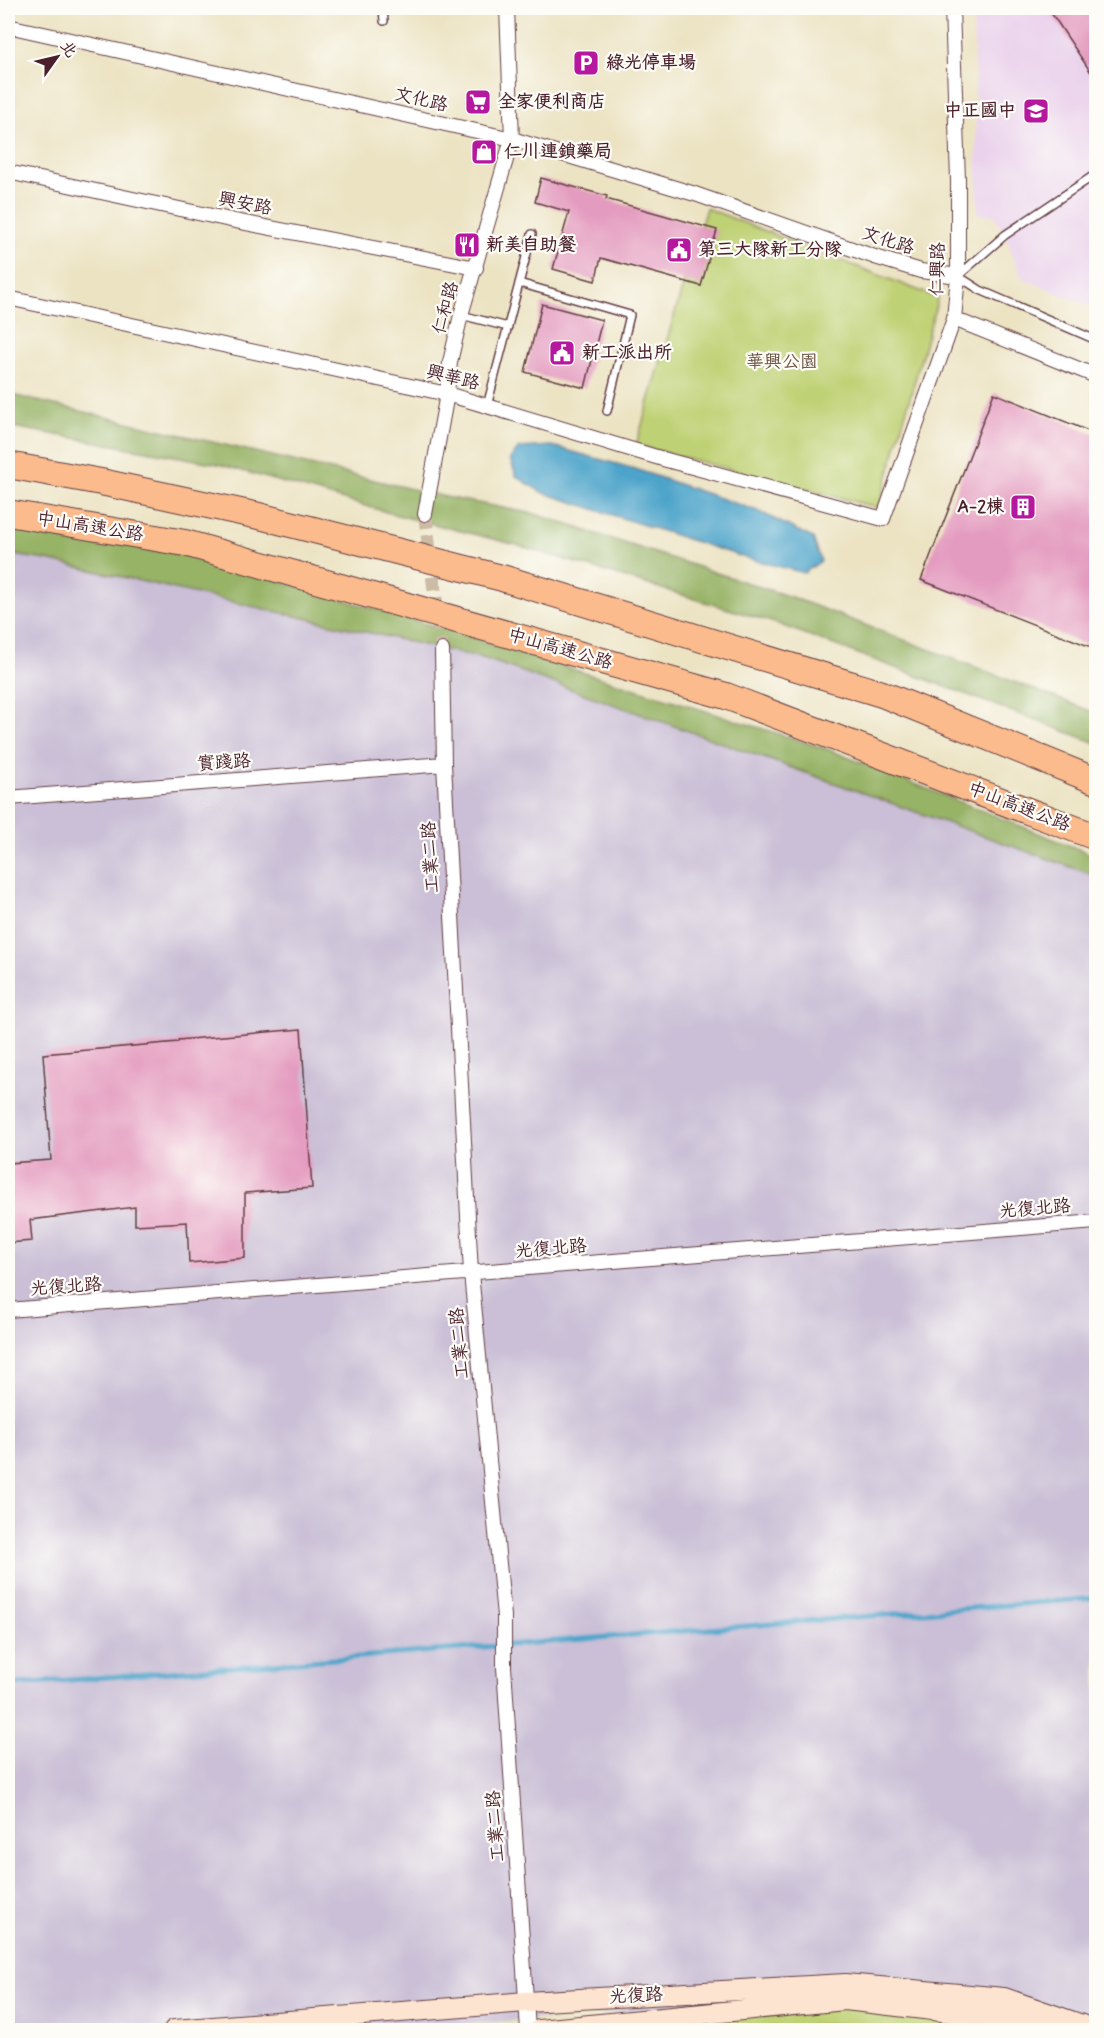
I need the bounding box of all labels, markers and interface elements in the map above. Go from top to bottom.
north arrow [27,27,87,87]
text: 北 [55,37,81,62]
parking icon: 綠光停車場 [571,48,601,78]
place label: 綠光停車場 [606,51,696,75]
street label: 文化路 [392,82,450,118]
supermarket icon: 全家便利商店 [463,87,493,117]
place label: 全家便利商店 [498,90,606,114]
school or university icon: 中正國中 [1021,96,1051,126]
place label: 中正國中 [944,99,1016,123]
shop icon: 仁川連鎖藥局 [469,137,499,167]
place label: 仁川連鎖藥局 [504,140,612,164]
street label: 興安路 [216,187,274,221]
street label: 文化路 [859,221,917,261]
restaurant icon: 新美自助餐 [452,230,482,260]
place label: 新美自助餐 [486,233,576,257]
public building icon: 第三大隊新工分隊 [664,235,694,265]
place label: 第三大隊新工分隊 [698,238,842,262]
street label: 仁興路 [925,242,951,296]
street label: 仁和路 [427,279,465,337]
public building icon: 新工派出所 [547,338,577,368]
place label: 新工派出所 [582,341,672,365]
park label: 華興公園 [746,350,818,374]
street label: 興華路 [424,360,482,396]
building icon: A-2棟 [1008,492,1038,522]
place label: A-2棟 [957,495,1005,519]
street label: 中山高速公路 [35,507,145,547]
street label: 中山高速公路 [505,623,615,675]
street label: 實踐路 [196,749,252,777]
street label: 中山高速公路 [964,776,1074,838]
street label: 工業二路 [417,820,445,894]
street label: 光復北路 [998,1194,1072,1224]
street label: 光復北路 [514,1234,588,1264]
street label: 光復北路 [29,1273,103,1301]
street label: 工業二路 [445,1306,475,1380]
street label: 工業二路 [482,1789,510,1863]
street label: 光復路 [608,1983,664,2009]

